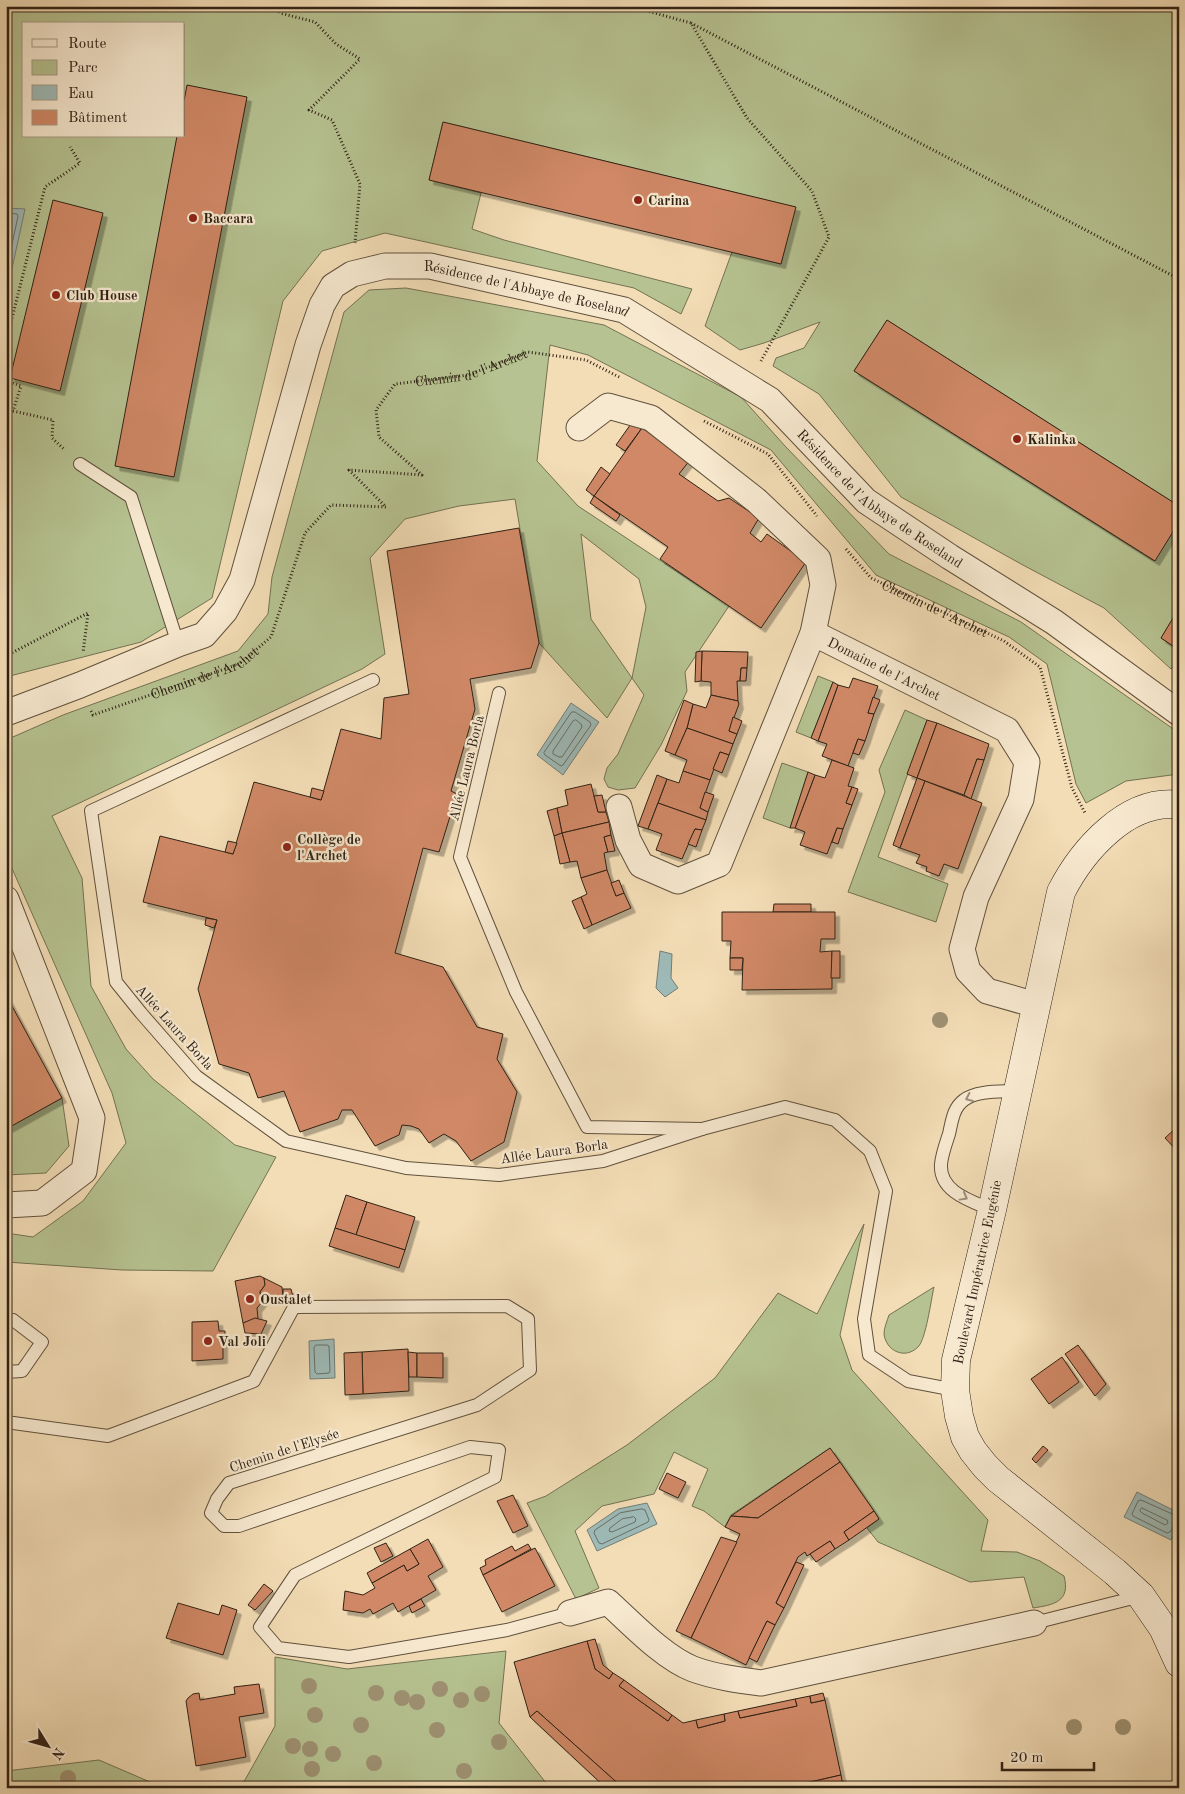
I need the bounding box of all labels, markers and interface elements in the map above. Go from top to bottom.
legend [22,22,185,138]
text: Route [68,37,106,52]
text: Parc [68,61,98,76]
text: Eau [68,87,94,102]
text: Bâtiment [68,111,127,126]
marker: Carina [632,194,644,206]
place label: Carina [648,194,689,208]
marker: Baccara [187,212,199,224]
place label: Baccara [203,212,253,226]
street label: Résidence de l'Abbaye de Roseland [424,260,632,320]
marker: Club House [50,289,62,301]
place label: Club House [66,289,137,303]
street label: Chemin de l'Archet [414,347,529,389]
street label: Résidence de l'Abbaye de Roseland [794,427,965,571]
marker: Kalinka [1011,433,1023,445]
place label: Kalinka [1027,433,1076,447]
street label: Chemin de l'Archet [879,578,990,640]
street label: Domaine de l'Archet [825,635,942,703]
street label: Chemin de l'Archet [149,645,262,702]
street label: Allée Laura Borla [447,714,487,823]
place label: Collège de l'Archet [297,833,361,863]
marker: Collège de l'Archet [281,841,293,853]
street label: Allée Laura Borla [133,983,216,1073]
one-way arrow [966,1092,975,1102]
street label: Allée Laura Borla [499,1138,609,1166]
street label: Boulevard Impératrice Eugénie [952,1179,1004,1366]
one-way arrow [958,1191,967,1201]
marker: Oustalet [244,1293,256,1305]
place label: Oustalet [260,1293,312,1307]
marker: Val Joli [202,1335,214,1347]
place label: Val Joli [218,1335,266,1349]
street label: Chemin de l'Elysée [228,1427,341,1475]
north arrow [22,1722,72,1772]
scale bar [1002,1739,1095,1771]
text: N [49,1745,66,1762]
text: 20 m [1010,1751,1044,1766]

